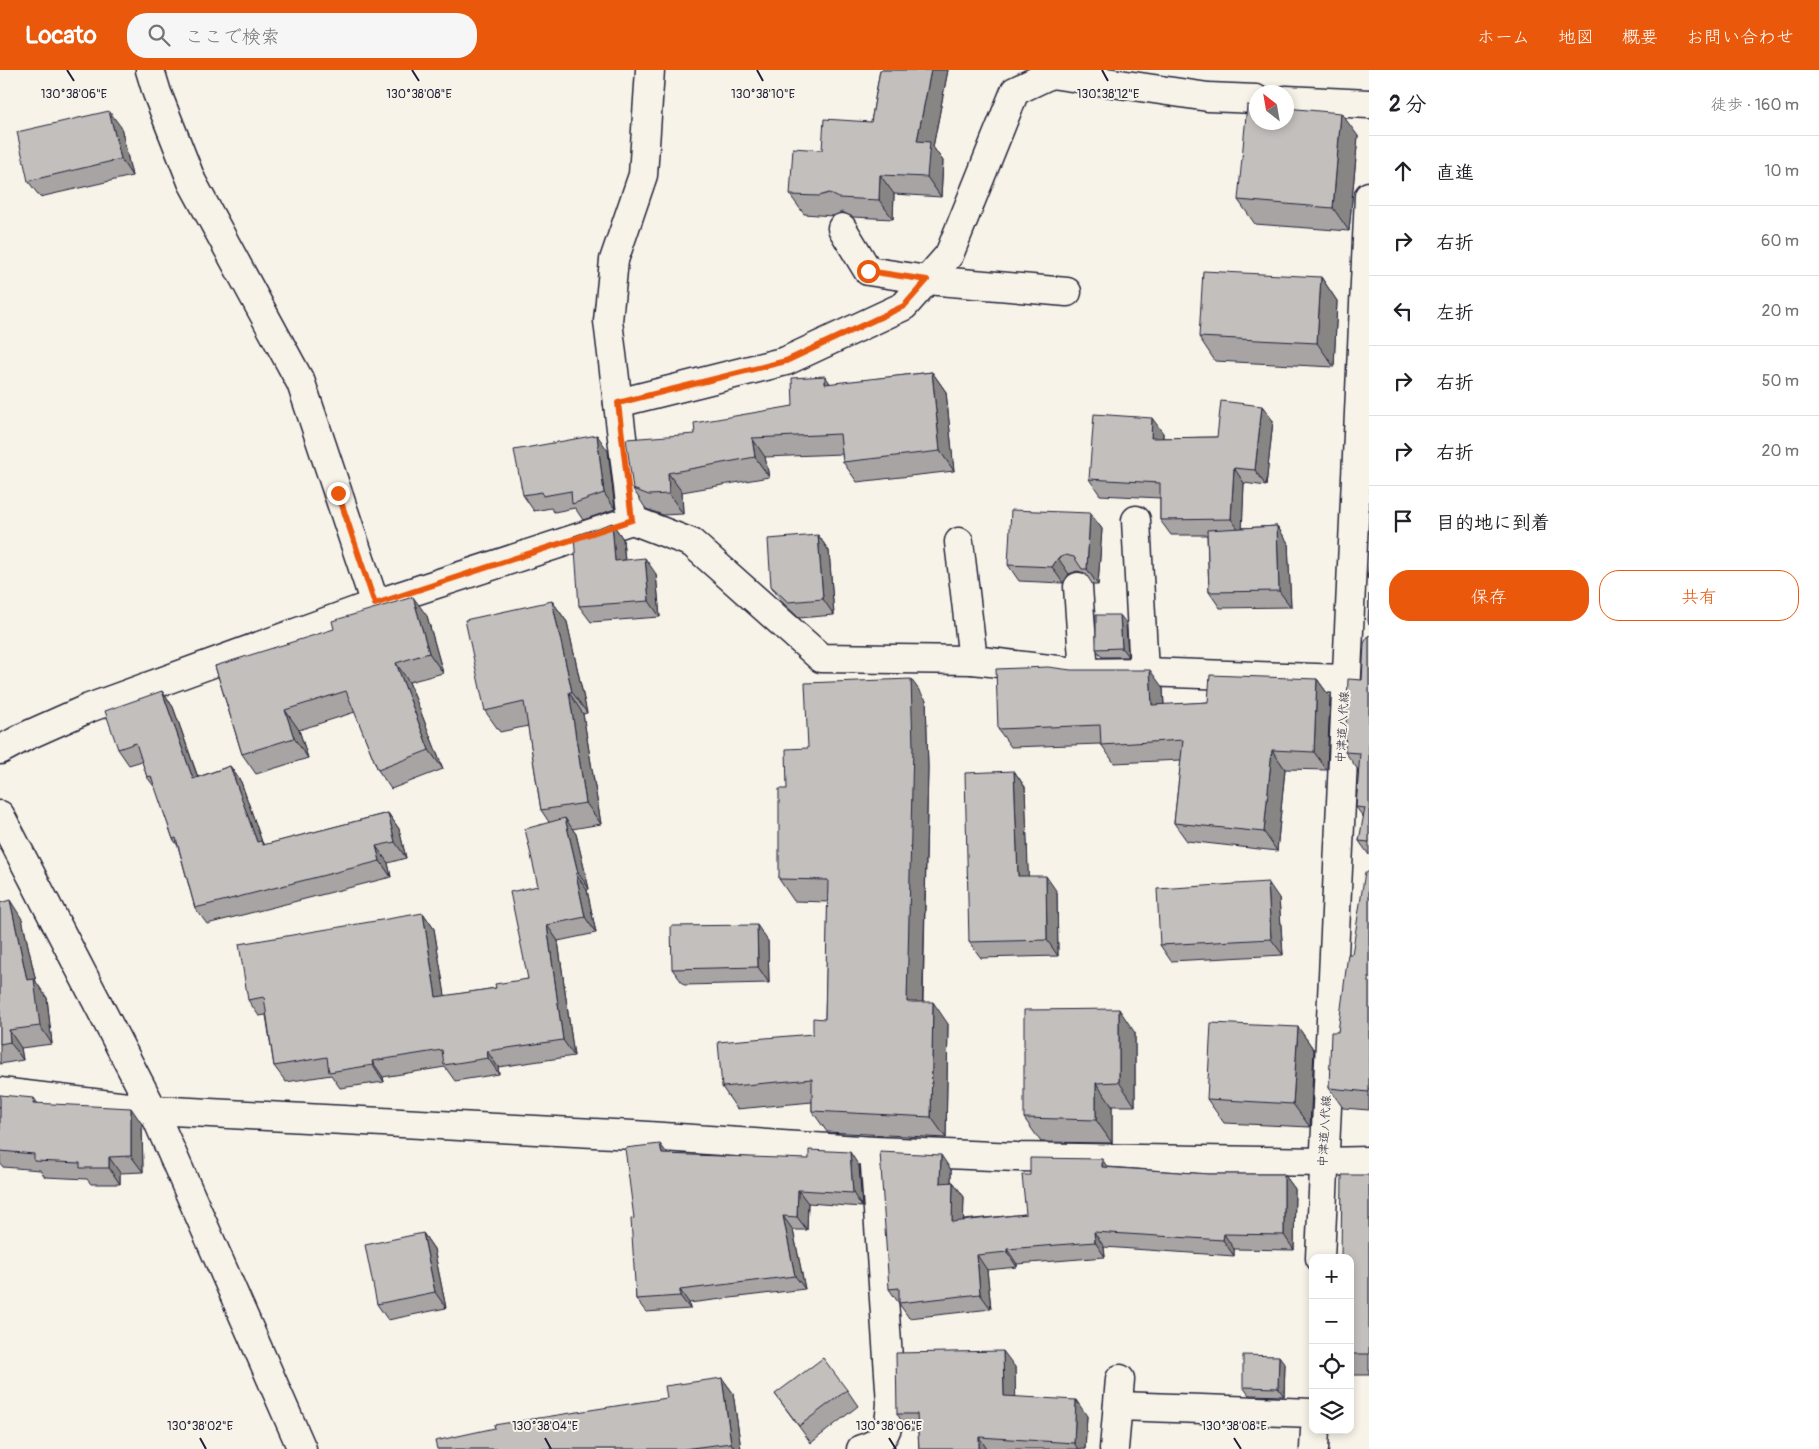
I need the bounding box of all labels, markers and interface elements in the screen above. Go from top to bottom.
search box [127,13,477,58]
text: Locato [25,21,97,50]
icon: search [145,21,173,49]
text: ここで検索 [185,25,280,49]
text: ホーム [1477,26,1530,49]
text: 地図 [1558,26,1594,49]
text: 概要 [1622,26,1658,49]
text: お問い合わせ [1686,26,1794,49]
north arrow [1249,85,1294,130]
text: 130°38'06"E [41,87,107,102]
text: 130°38'08"E [386,87,452,102]
text: 130°38'10"E [731,87,795,102]
text: 130°38'12"E [1077,87,1139,102]
text: 2 分 [1389,91,1426,118]
text: 徒歩 · 160 m [1711,95,1799,115]
icon: ahead [1389,157,1417,185]
text: 直進 [1436,161,1474,185]
text: 10 m [1764,161,1799,181]
icon: right [1389,227,1417,255]
text: 右折 [1436,231,1474,255]
text: 60 m [1761,231,1799,251]
route start [857,260,880,283]
icon: left [1389,297,1417,325]
text: 左折 [1436,301,1474,325]
text: 20 m [1761,301,1799,321]
icon: right [1389,367,1417,395]
text: 右折 [1436,371,1474,395]
text: 50 m [1762,371,1799,391]
icon: right [1389,437,1417,465]
text: 右折 [1436,441,1474,465]
text: 20 m [1761,441,1799,461]
route end [327,482,350,505]
icon: arrive [1389,507,1417,535]
text: 目的地に到着 [1436,511,1550,535]
button: 保存 [1389,570,1589,621]
button: 共有 [1599,570,1799,621]
street label: 中津道八代線 [1334,691,1352,763]
street label: 中津道八代線 [1316,1095,1334,1167]
map controls [1309,1254,1354,1434]
button: + [1309,1254,1354,1299]
button: − [1309,1299,1354,1344]
button: locate [1309,1344,1354,1389]
button: layers [1309,1389,1354,1434]
text: 130°38'02"E [167,1419,233,1434]
text: 130°38'04"E [512,1419,578,1434]
text: 130°38'06"E [856,1419,922,1434]
text: 130°38'08"E [1201,1419,1267,1434]

